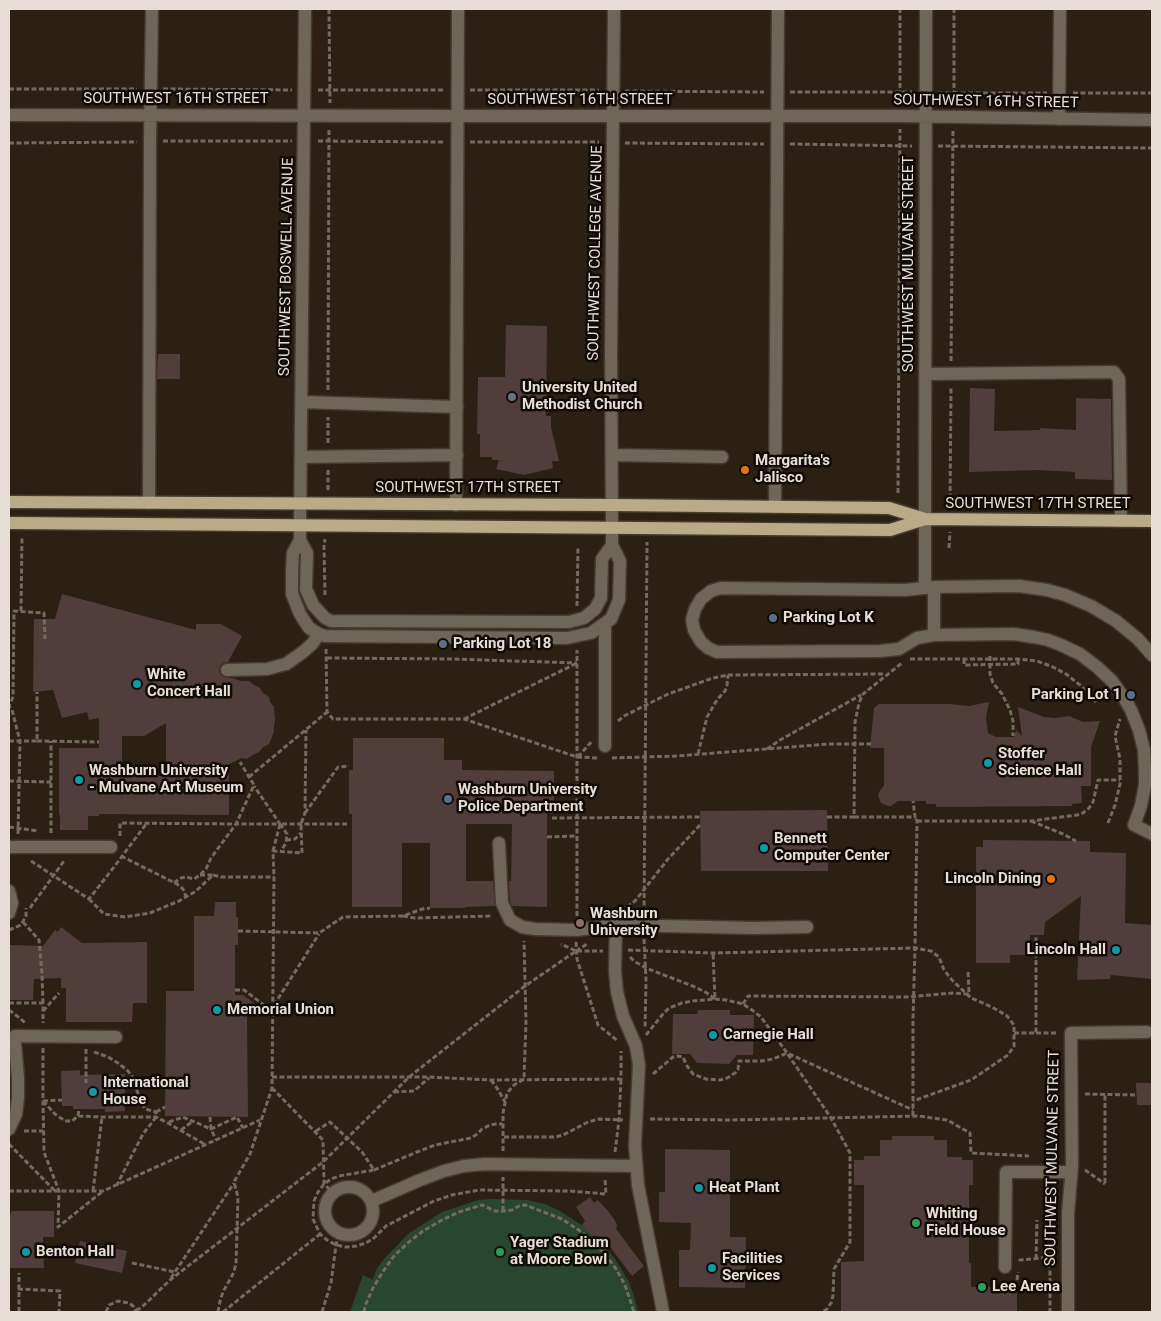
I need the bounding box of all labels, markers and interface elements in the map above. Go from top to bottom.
street label: SOUTHWEST 16TH STREET [83,90,269,108]
street label: SOUTHWEST 16TH STREET [487,91,673,109]
street label: SOUTHWEST 16TH STREET [893,91,1079,113]
street label: SOUTHWEST COLLEGE AVENUE [585,145,607,361]
street label: SOUTHWEST MULVANE STREET [900,156,918,372]
street label: SOUTHWEST BOSWELL AVENUE [276,158,298,376]
place label: University United Methodist Church [522,379,642,414]
marker: University United Methodist Church [506,391,518,403]
place label: Margarita's Jalisco [755,452,830,487]
marker: Margarita's Jalisco [739,464,751,476]
street label: SOUTHWEST 17TH STREET [375,479,561,497]
street label: SOUTHWEST 17TH STREET [945,495,1131,513]
place label: Parking Lot K [783,609,874,627]
marker: Parking Lot K [767,612,779,624]
place label: Parking Lot 18 [453,635,551,653]
marker: Parking Lot 18 [437,638,449,650]
place label: White Concert Hall [147,666,231,701]
marker: White Concert Hall [131,678,143,690]
place label: Parking Lot 1 [1031,686,1121,704]
marker: Parking Lot 1 [1125,689,1137,701]
place label: Stoffer Science Hall [998,745,1082,780]
marker: Stoffer Science Hall [982,757,994,769]
place label: Washburn University - Mulvane Art Museum [89,762,243,797]
marker: Washburn University - Mulvane Art Museum [73,774,85,786]
place label: Washburn University Police Department [458,781,597,816]
marker: Washburn University Police Department [442,793,454,805]
place label: Bennett Computer Center [774,830,890,865]
marker: Bennett Computer Center [758,842,770,854]
place label: Lincoln Dining [945,870,1041,888]
marker: Lincoln Dining [1045,873,1057,885]
place label: Washburn University [590,905,658,940]
marker: Washburn University [574,917,586,929]
place label: Lincoln Hall [1027,941,1106,959]
marker: Lincoln Hall [1110,944,1122,956]
place label: Memorial Union [227,1001,334,1019]
marker: Memorial Union [211,1004,223,1016]
place label: Carnegie Hall [723,1026,814,1044]
marker: Carnegie Hall [707,1029,719,1041]
street label: SOUTHWEST MULVANE STREET [1042,1050,1064,1266]
place label: International House [103,1074,189,1109]
marker: International House [87,1086,99,1098]
place label: Heat Plant [709,1179,780,1197]
marker: Heat Plant [693,1182,705,1194]
place label: Whiting Field House [926,1205,1006,1240]
marker: Whiting Field House [910,1217,922,1229]
place label: Yager Stadium at Moore Bowl [510,1234,609,1269]
place label: Benton Hall [36,1243,114,1261]
marker: Benton Hall [20,1246,32,1258]
marker: Yager Stadium at Moore Bowl [494,1246,506,1258]
place label: Facilities Services [722,1250,783,1285]
marker: Facilities Services [706,1262,718,1274]
place label: Lee Arena [992,1278,1060,1296]
marker: Lee Arena [976,1281,988,1293]

